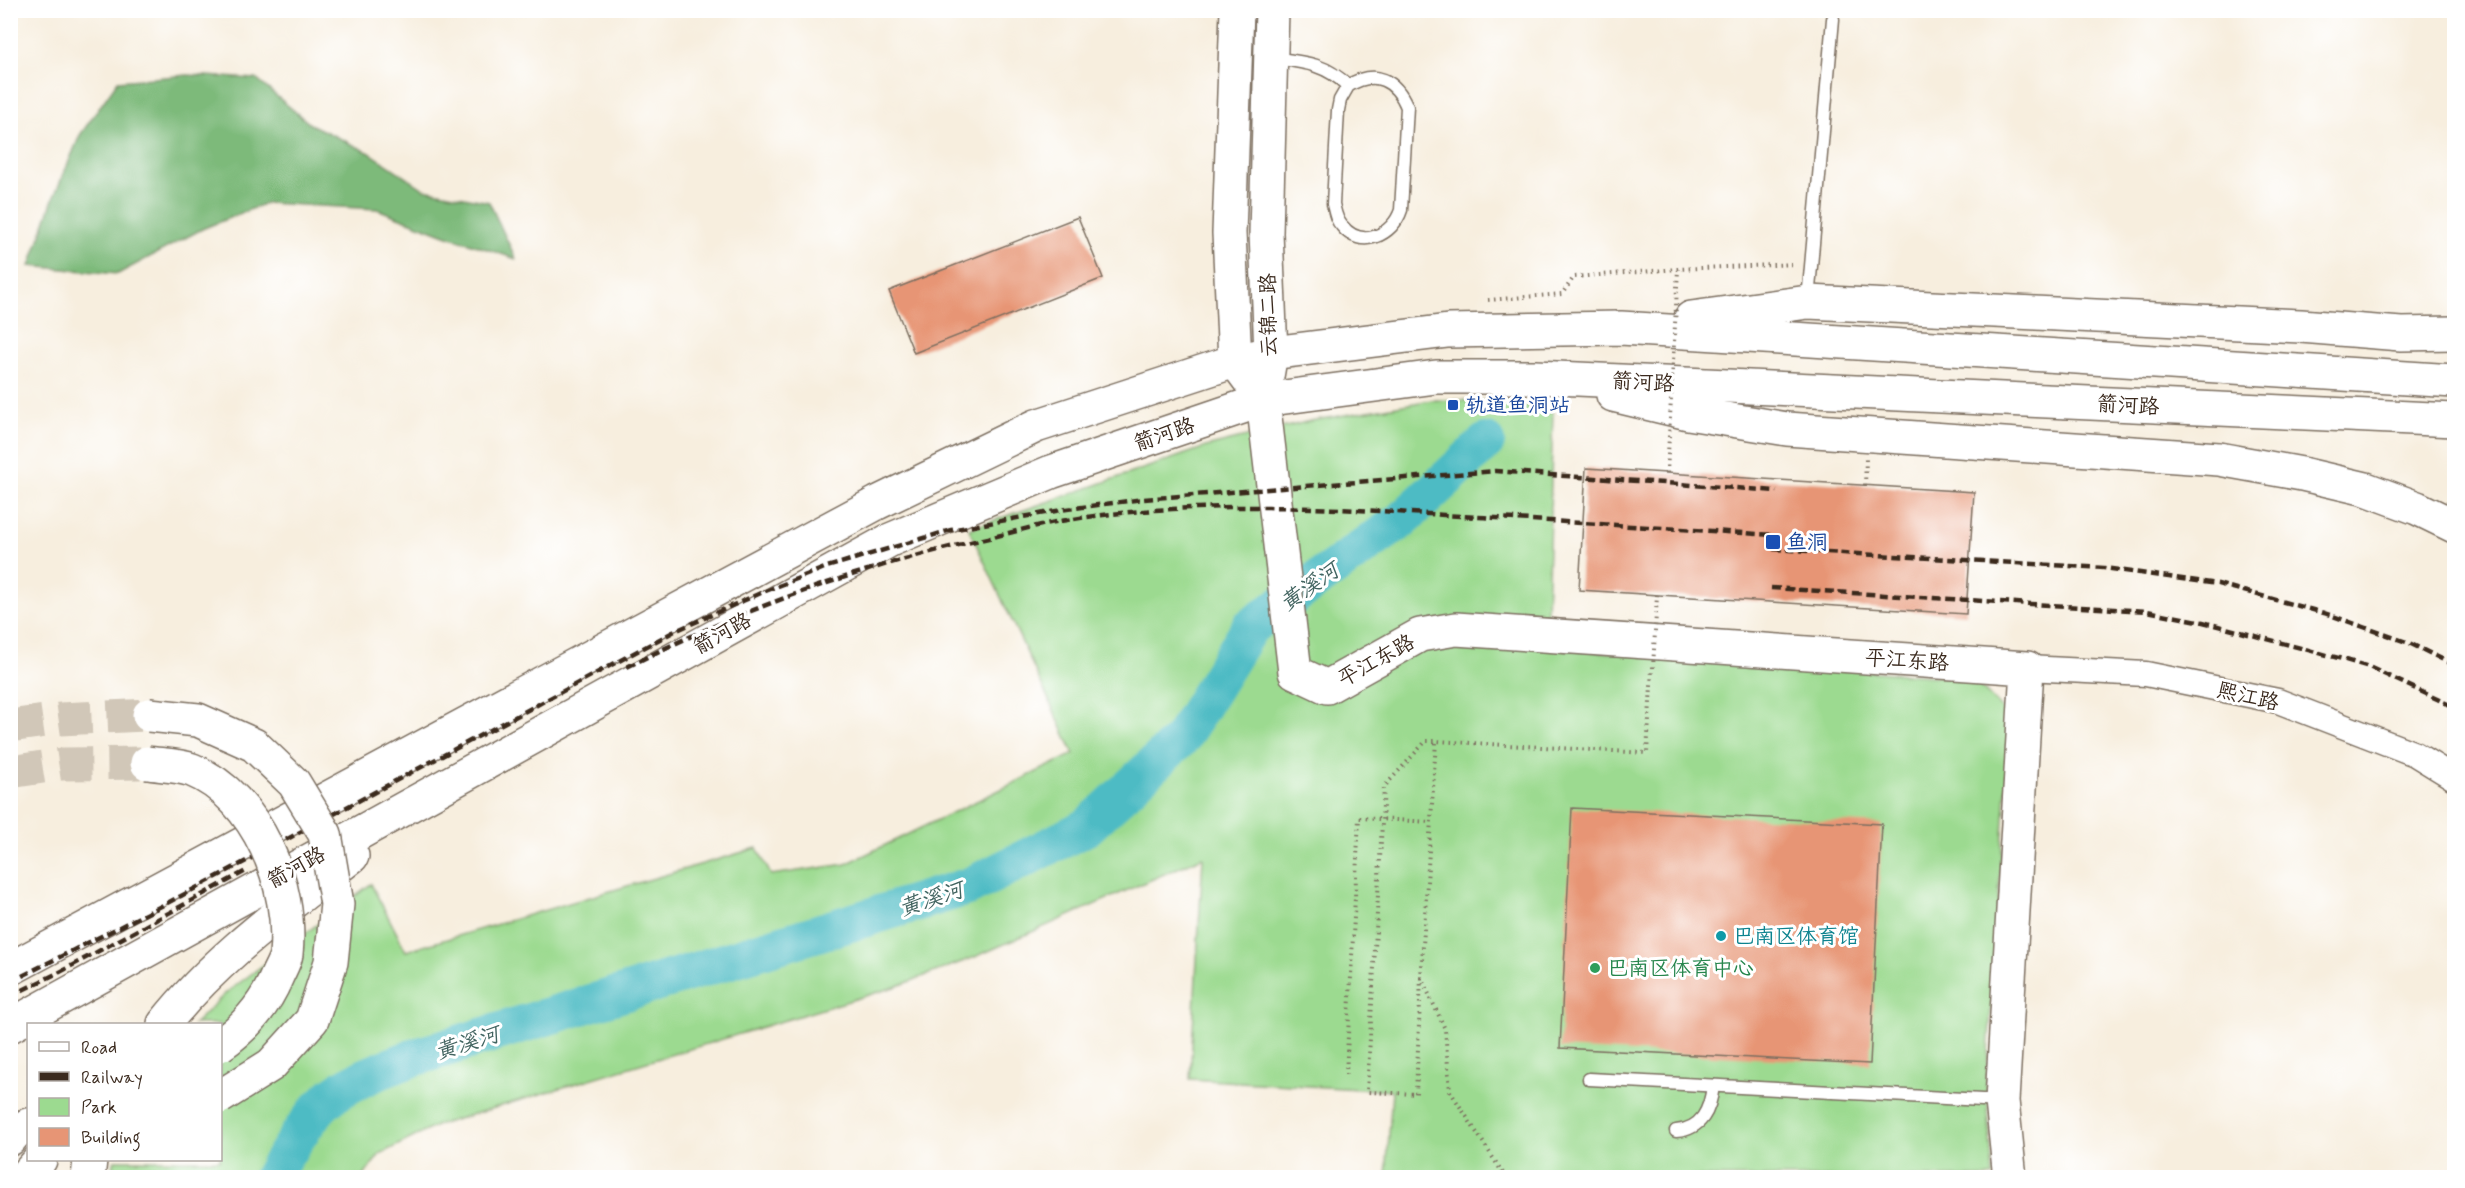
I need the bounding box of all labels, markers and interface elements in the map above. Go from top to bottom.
street label: 云锦二路 [1254,273,1284,357]
street label: 箭河路 [1611,367,1675,399]
street label: 箭河路 [2096,390,2160,422]
place label: 轨道鱼洞站 [1465,392,1570,420]
marker: 轨道鱼洞站 [1446,398,1460,412]
street label: 箭河路 [1130,411,1199,458]
place label: 鱼洞 [1786,529,1828,557]
marker: 鱼洞 [1764,533,1782,551]
water label: 黄溪河 [1275,556,1348,618]
street label: 箭河路 [688,606,757,661]
street label: 平江东路 [1333,628,1420,693]
street label: 平江东路 [1864,644,1950,678]
street label: 熙江路 [2214,676,2282,718]
street label: 箭河路 [262,840,331,895]
water label: 黄溪河 [896,875,970,923]
place label: 巴南区体育馆 [1733,923,1859,951]
marker: 巴南区体育馆 [1714,929,1728,943]
place label: 巴南区体育中心 [1607,955,1754,983]
marker: 巴南区体育中心 [1588,961,1602,975]
water label: 黄溪河 [432,1020,506,1067]
legend [27,1023,222,1161]
text: Road [81,1036,117,1060]
text: Railway [81,1066,143,1090]
text: Park [81,1096,117,1120]
text: Building [81,1126,141,1152]

